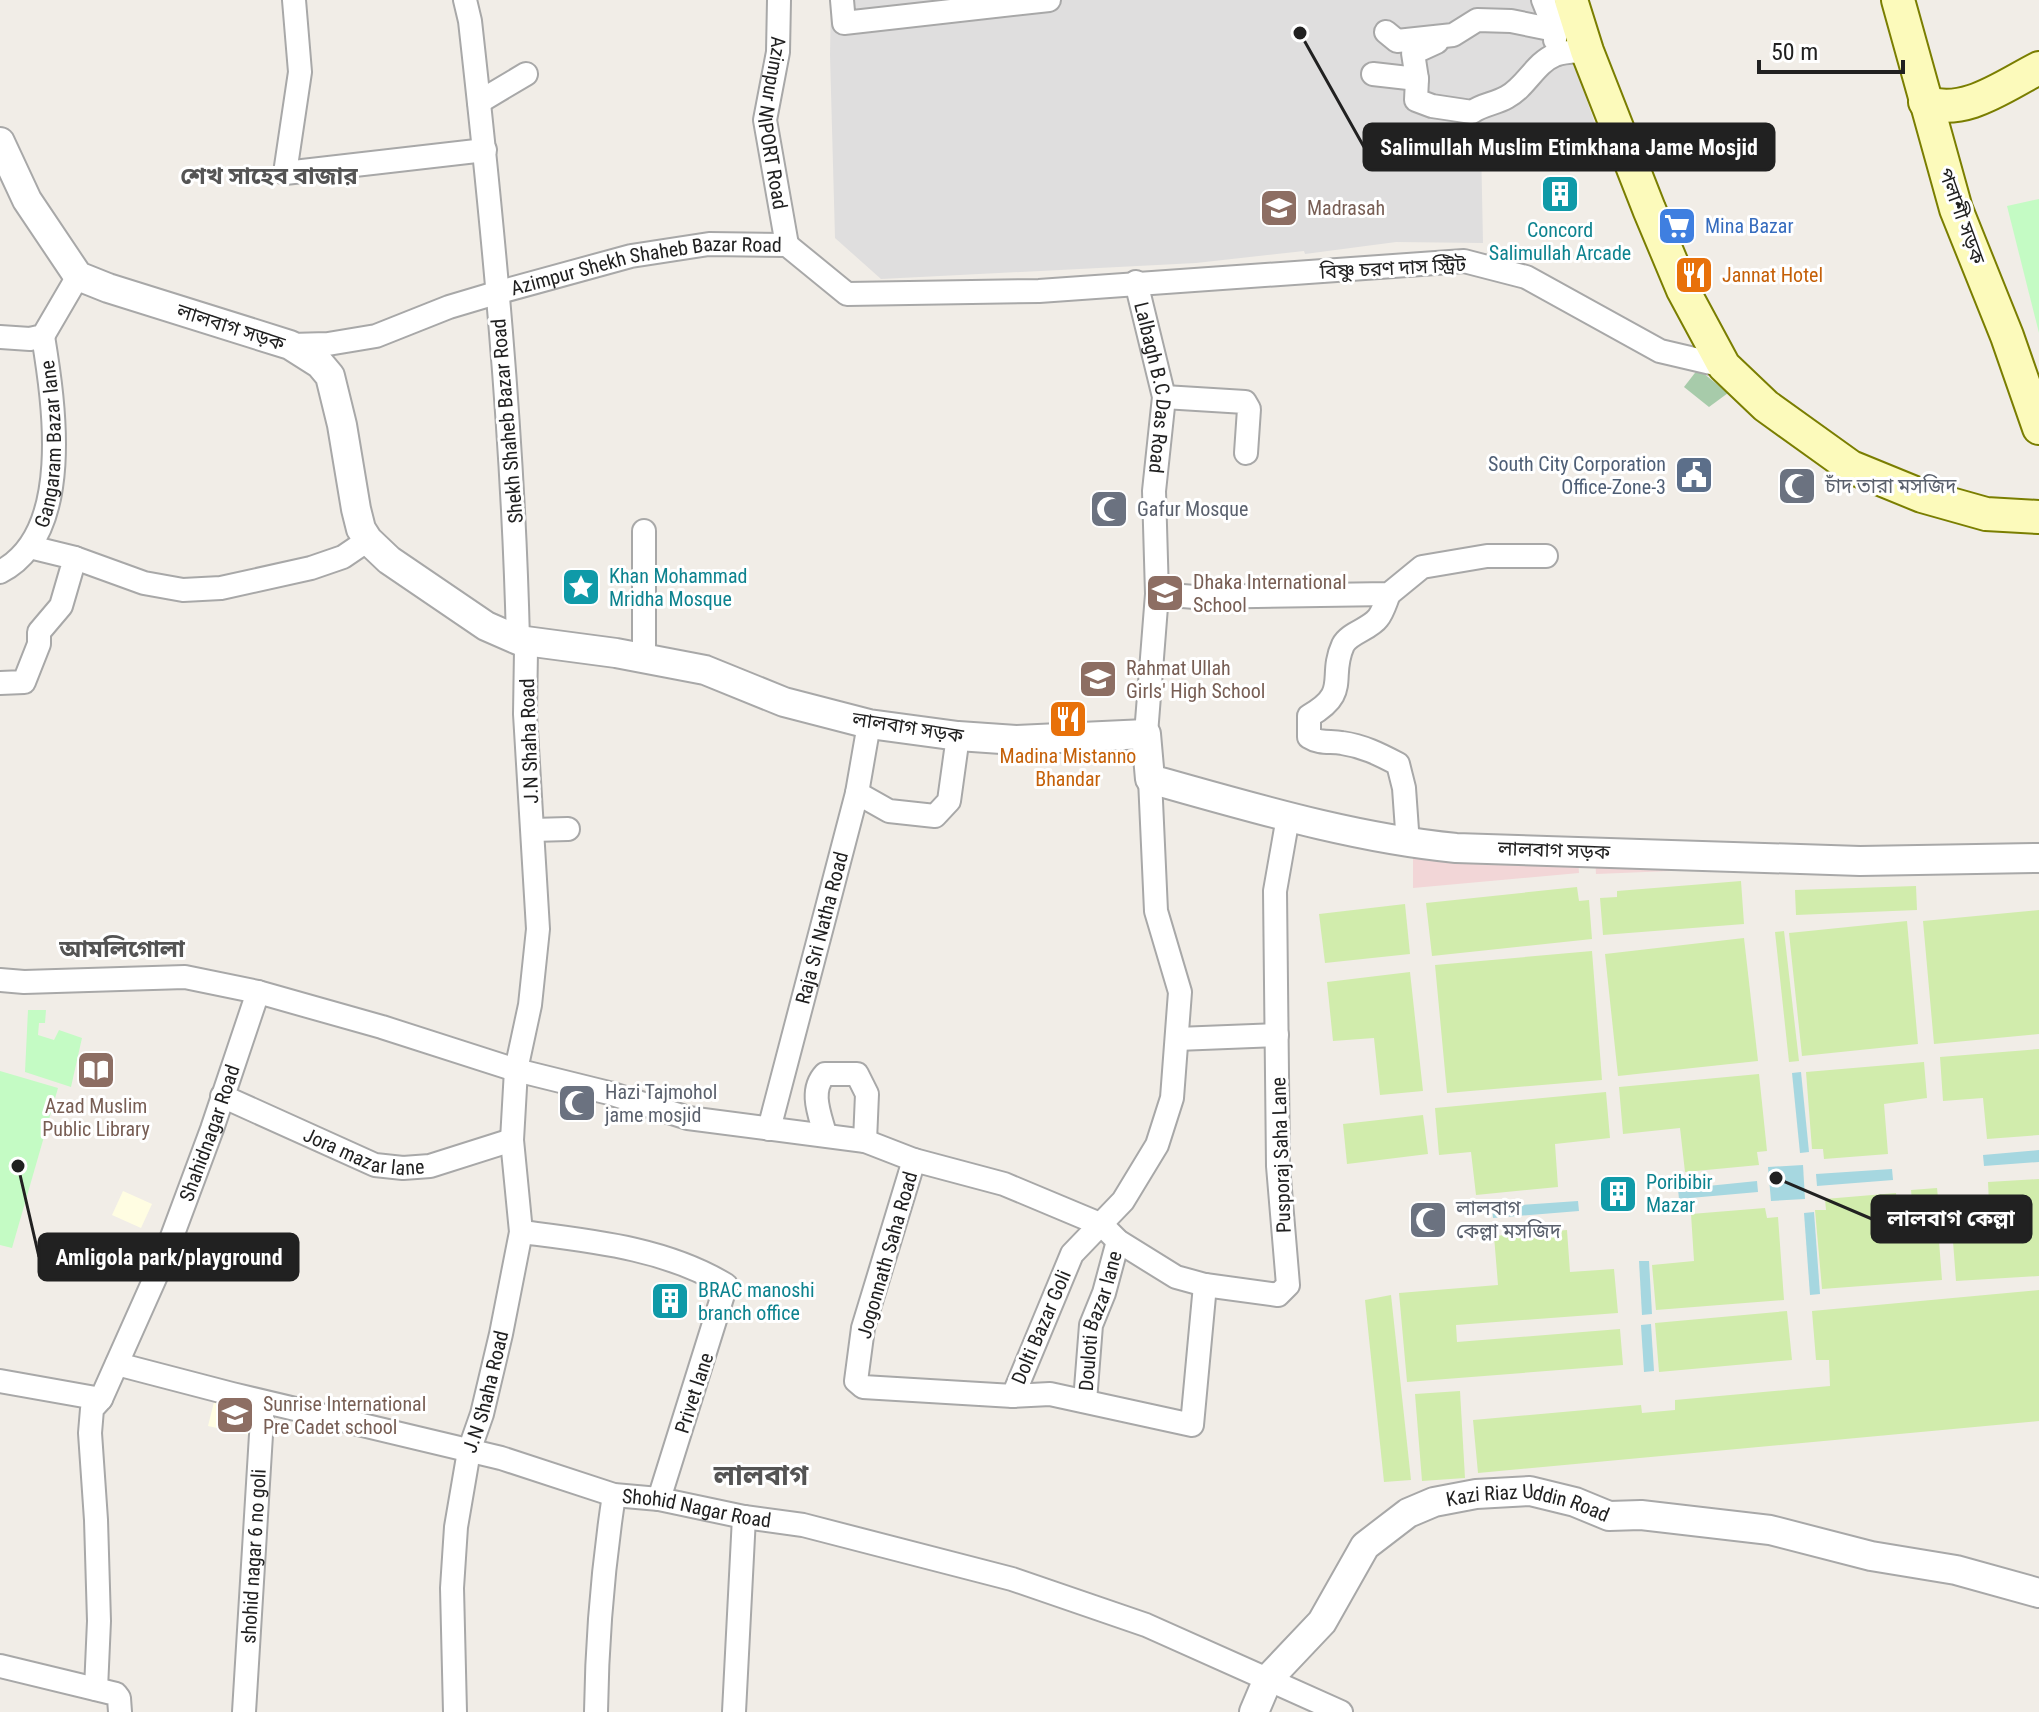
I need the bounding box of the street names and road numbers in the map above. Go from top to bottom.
street label: Azimpur NIPORT Road [753,36,793,211]
street label: পলাশী সড়ক [1934,165,1991,268]
street label: Azimpur Shekh Shaheb Bazar Road [508,232,782,300]
street label: বিষ্ণু চরণ দাস স্ট্রিট [1318,252,1468,284]
street label: লালবাগ সড়ক [173,298,289,356]
street label: Lalbagh B.C Das Road [1129,299,1176,475]
street label: Shekh Shaheb Bazar Road [486,318,528,524]
street label: Gangaram Bazar lane [29,359,66,531]
street label: J.N Shaha Road [515,678,543,804]
street label: লালবাগ সড়ক [850,706,966,748]
street label: লালবাগ সড়ক [1497,836,1611,864]
street label: Raja Sri Natha Road [790,849,853,1007]
street label: Shahidnagar Road [174,1062,245,1205]
street label: Pusporaj Saha Lane [1266,1077,1296,1233]
street label: Jora mazar lane [300,1122,425,1180]
street label: Jogonnath Saha Road [852,1169,922,1341]
street label: Douloti Bazar lane [1074,1248,1127,1392]
street label: Dolti Bazar Goli [1006,1266,1076,1388]
street label: J.N Shaha Road [457,1328,513,1456]
street label: Privet lane [670,1350,718,1436]
street label: shohid nagar 6 no goli [236,1468,271,1644]
street label: Kazi Riaz Uddin Road [1444,1479,1613,1527]
street label: Shohid Nagar Road [621,1484,773,1533]

